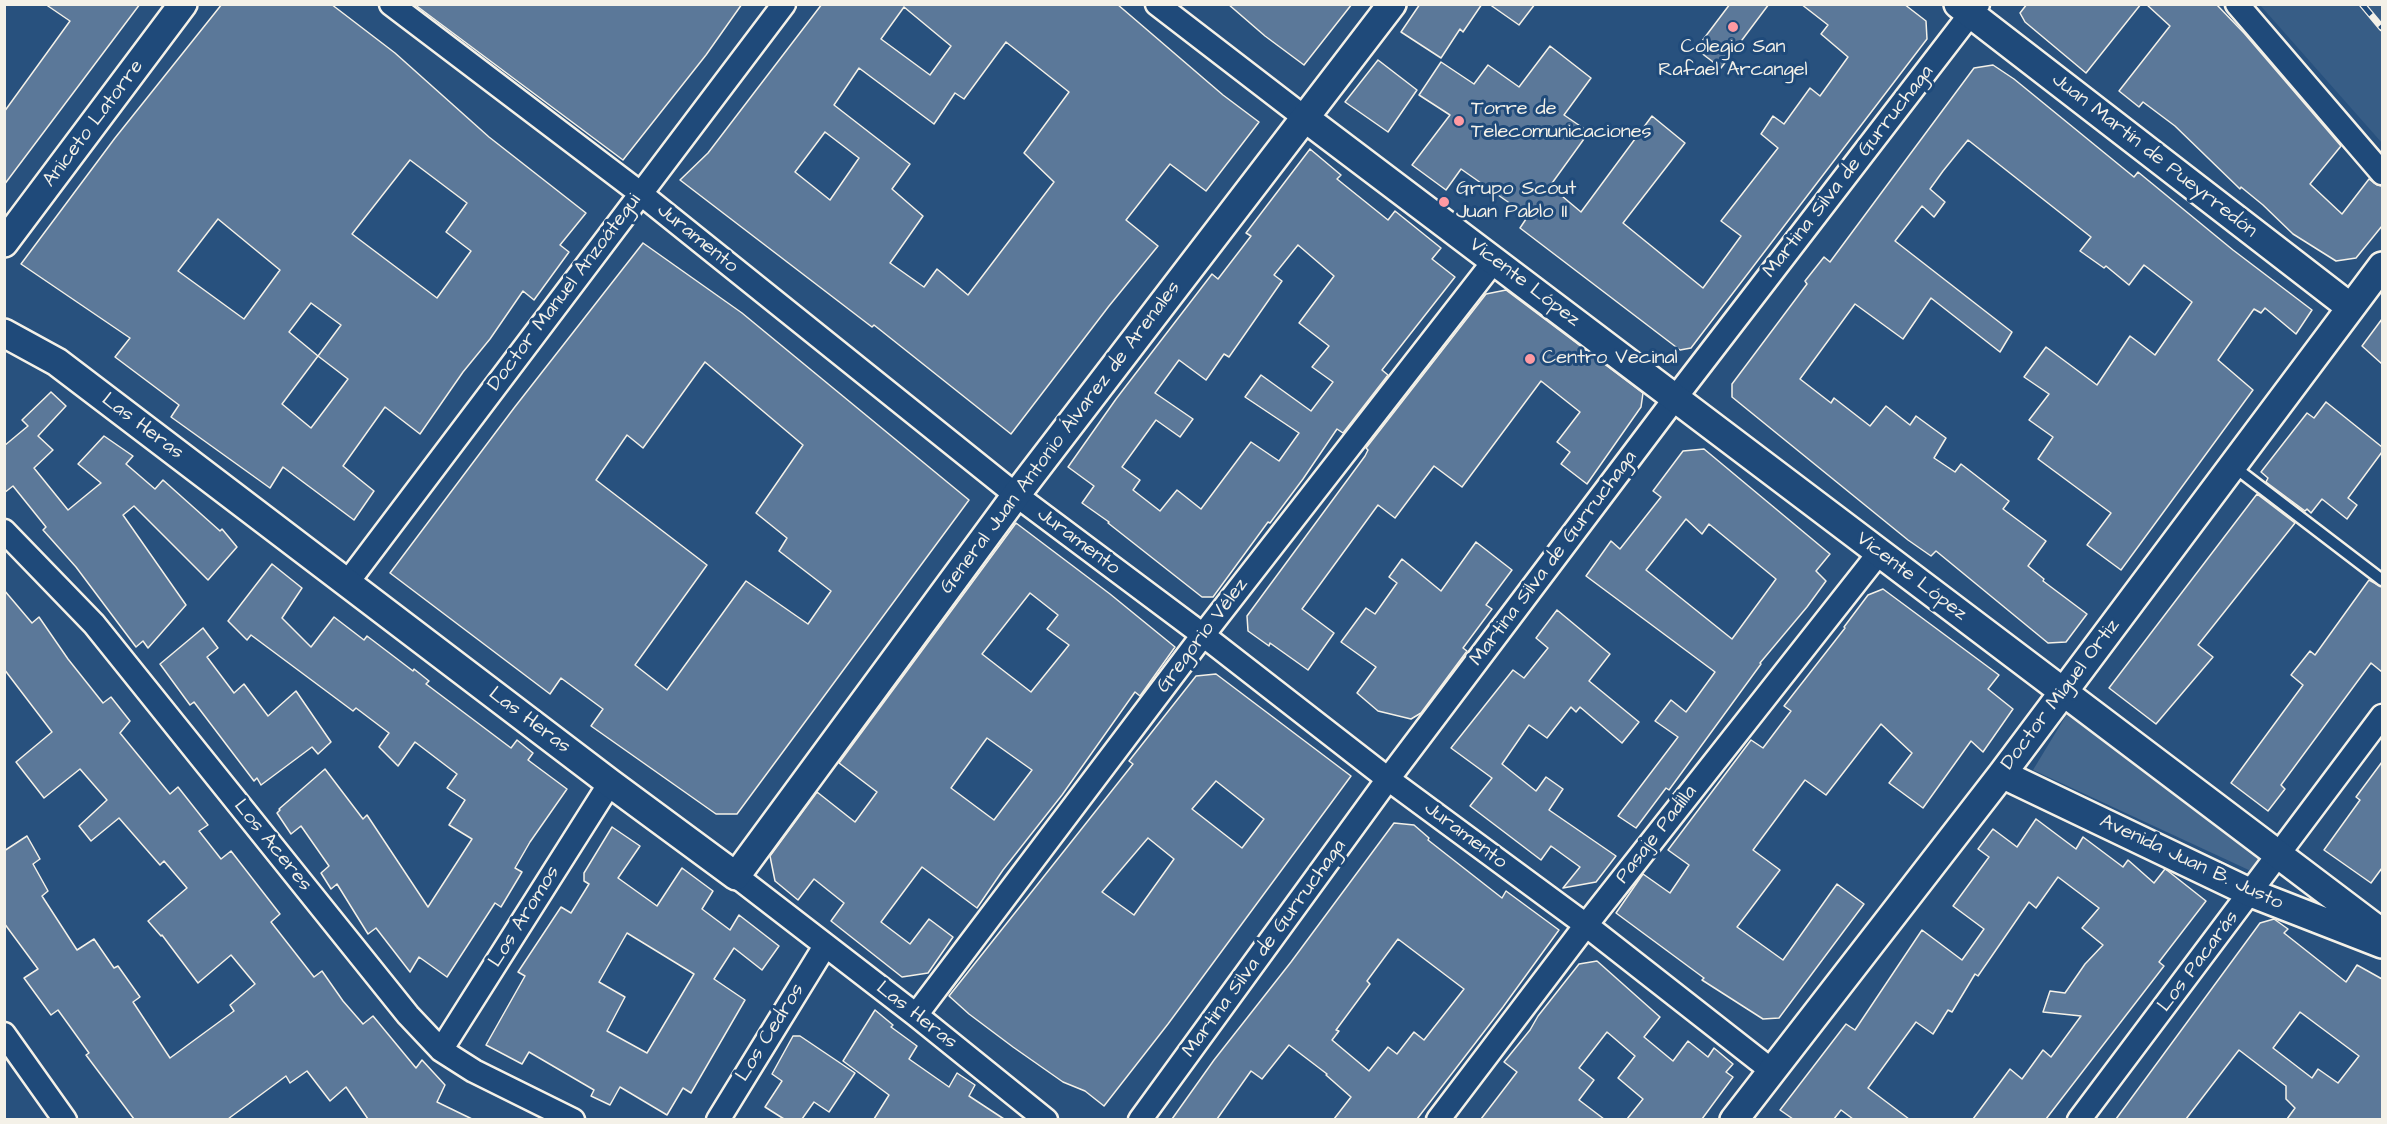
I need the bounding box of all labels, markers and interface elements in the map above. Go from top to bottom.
marker: Colegio San Rafael Arcangel [1726,20,1740,34]
place label: Colegio San Rafael Arcangel [1658,36,1808,83]
street label: Aniceto Latorre [38,56,150,192]
street label: Martina Silva de Gurruchaga [1759,61,1939,283]
street label: Juan Martín de Pueyrredón [2047,68,2261,244]
place label: Torre de Telecomunicaciones [1471,98,1652,145]
marker: Torre de Telecomunicaciones [1452,114,1466,128]
place label: Grupo Scout Juan Pablo II [1456,178,1576,225]
street label: Doctor Manuel Anzoátegui [483,190,647,396]
marker: Grupo Scout Juan Pablo II [1437,195,1451,209]
street label: Juramento [651,199,743,279]
street label: Vicente López [1464,233,1584,333]
street label: General Juan Antonio Álvarez de Arenales [935,277,1187,599]
place label: Centro Vecinal [1542,347,1678,371]
marker: Centro Vecinal [1523,352,1537,366]
street label: Las Heras [96,388,188,466]
street label: Martina Silva de Gurruchaga [1465,447,1643,671]
street label: Juramento [1032,503,1124,581]
street label: Vicente López [1851,527,1971,627]
street label: Gregorio Vélez [1152,574,1254,698]
street label: Doctor Miguel Ortiz [1996,615,2126,775]
street label: Las Heras [483,682,575,760]
street label: Pasaje Padilla [1611,781,1703,889]
street label: Los Aceres [228,795,316,897]
street label: Juramento [1419,797,1511,875]
street label: Avenida Juan B. Justo [2096,810,2286,916]
street label: Martina Silva de Gurruchaga [1178,835,1352,1063]
street label: Los Aromos [484,862,566,972]
street label: Los Pacarás [2153,907,2245,1017]
street label: Las Heras [871,977,961,1055]
street label: Los Cedros [731,980,811,1086]

